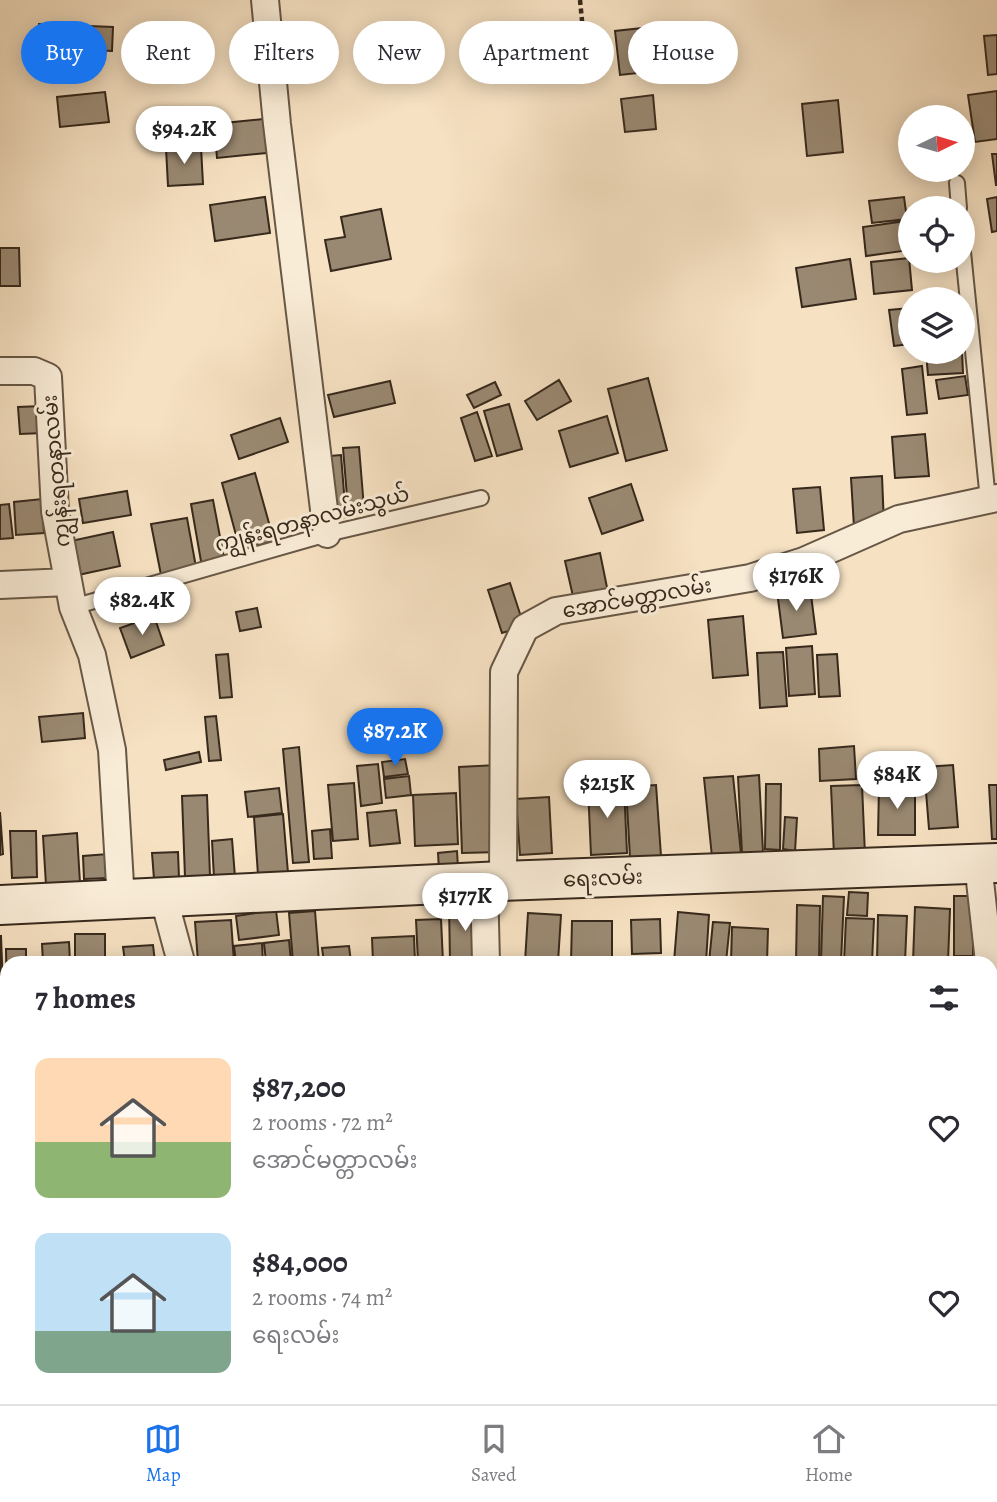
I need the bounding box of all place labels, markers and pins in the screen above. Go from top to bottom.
pin: $94.2K [127,106,241,166]
pin: $176K [747,554,845,613]
pin: $82.4K [85,578,199,637]
pin: $87.2K [338,708,452,768]
pin: $84K [856,752,938,811]
pin: $215K [558,760,656,820]
pin: $177K [416,874,514,933]

